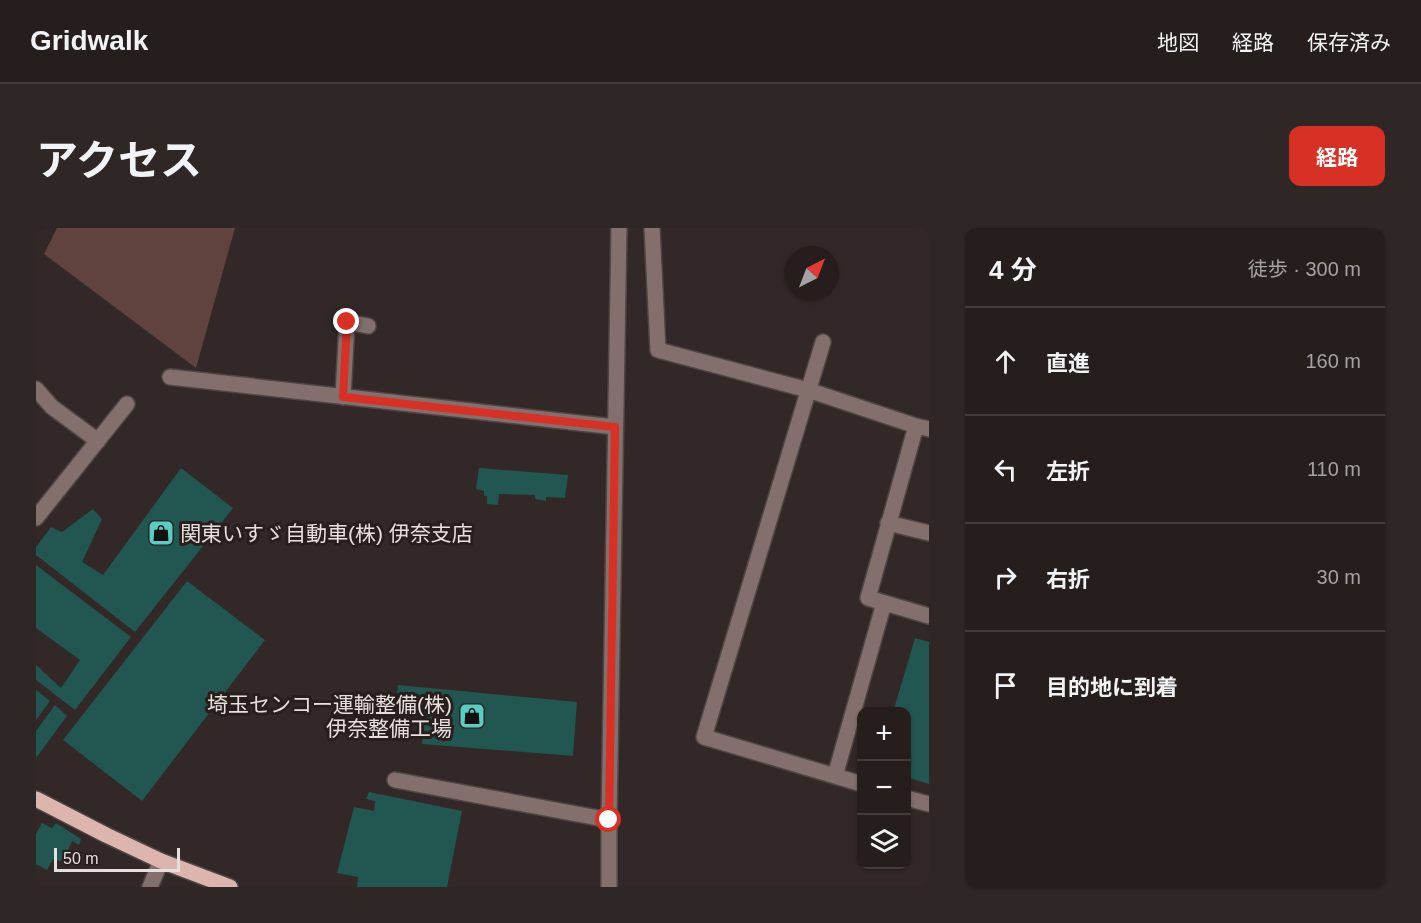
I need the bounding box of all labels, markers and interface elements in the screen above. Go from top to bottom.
text: Gridwalk [30,25,148,56]
text: 地図 [1157,31,1199,54]
text: 経路 [1232,31,1274,54]
text: 保存済み [1307,31,1391,54]
button: 経路 [1289,126,1385,186]
text: アクセス [36,137,202,184]
north arrow [785,246,839,300]
text: 4 分 [989,255,1037,285]
text: 徒歩 · 300 m [1248,258,1361,280]
route end [333,308,359,334]
icon: ahead [989,345,1022,378]
text: 160 m [1305,350,1361,372]
text: 直進 [1046,351,1090,376]
icon: left [989,453,1022,486]
text: 110 m [1307,458,1361,480]
text: 左折 [1046,459,1090,484]
shop icon: 関東いすゞ自動車(株) 伊奈支店 [146,518,176,548]
place label: 関東いすゞ自動車(株) 伊奈支店 [180,522,473,545]
icon: right [989,561,1022,594]
text: 30 m [1317,566,1361,588]
text: 右折 [1046,567,1090,592]
icon: arrive [989,669,1022,702]
text: 目的地に到着 [1046,675,1178,700]
place label: 埼玉センコー運輸整備(株) 伊奈整備工場 [207,693,452,740]
shop icon: 埼玉センコー運輸整備(株) 伊奈整備工場 [457,701,487,731]
map controls [857,707,911,869]
button: + [857,707,911,761]
button: − [857,761,911,815]
route start [595,806,621,832]
button: layers [857,815,911,869]
scale bar [54,845,180,872]
text: 50 m [63,850,99,867]

